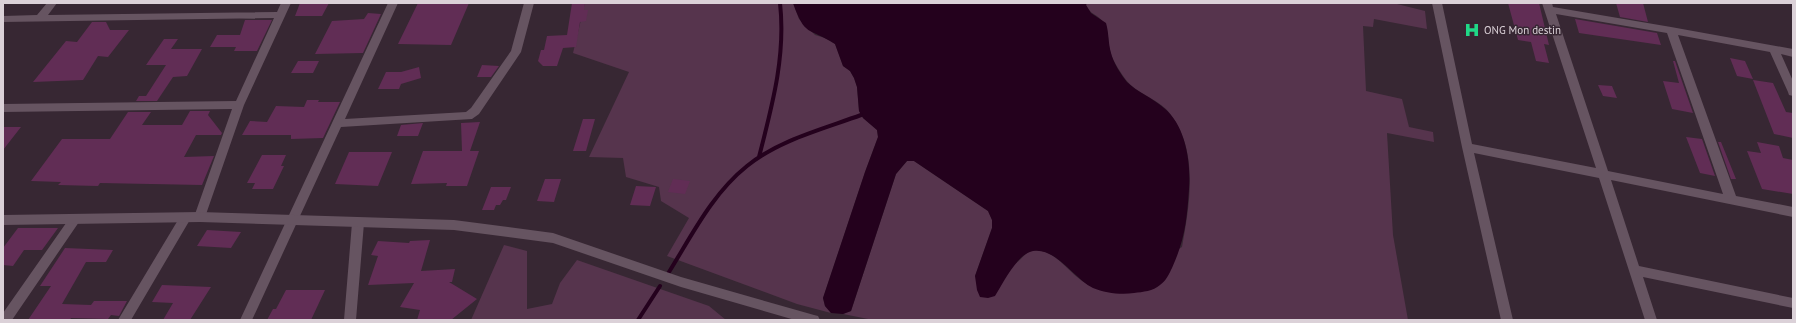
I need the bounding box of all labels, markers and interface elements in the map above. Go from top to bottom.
hospital icon: ONG Mon destin [1463,21,1481,39]
place label: ONG Mon destin [1484,23,1561,37]

